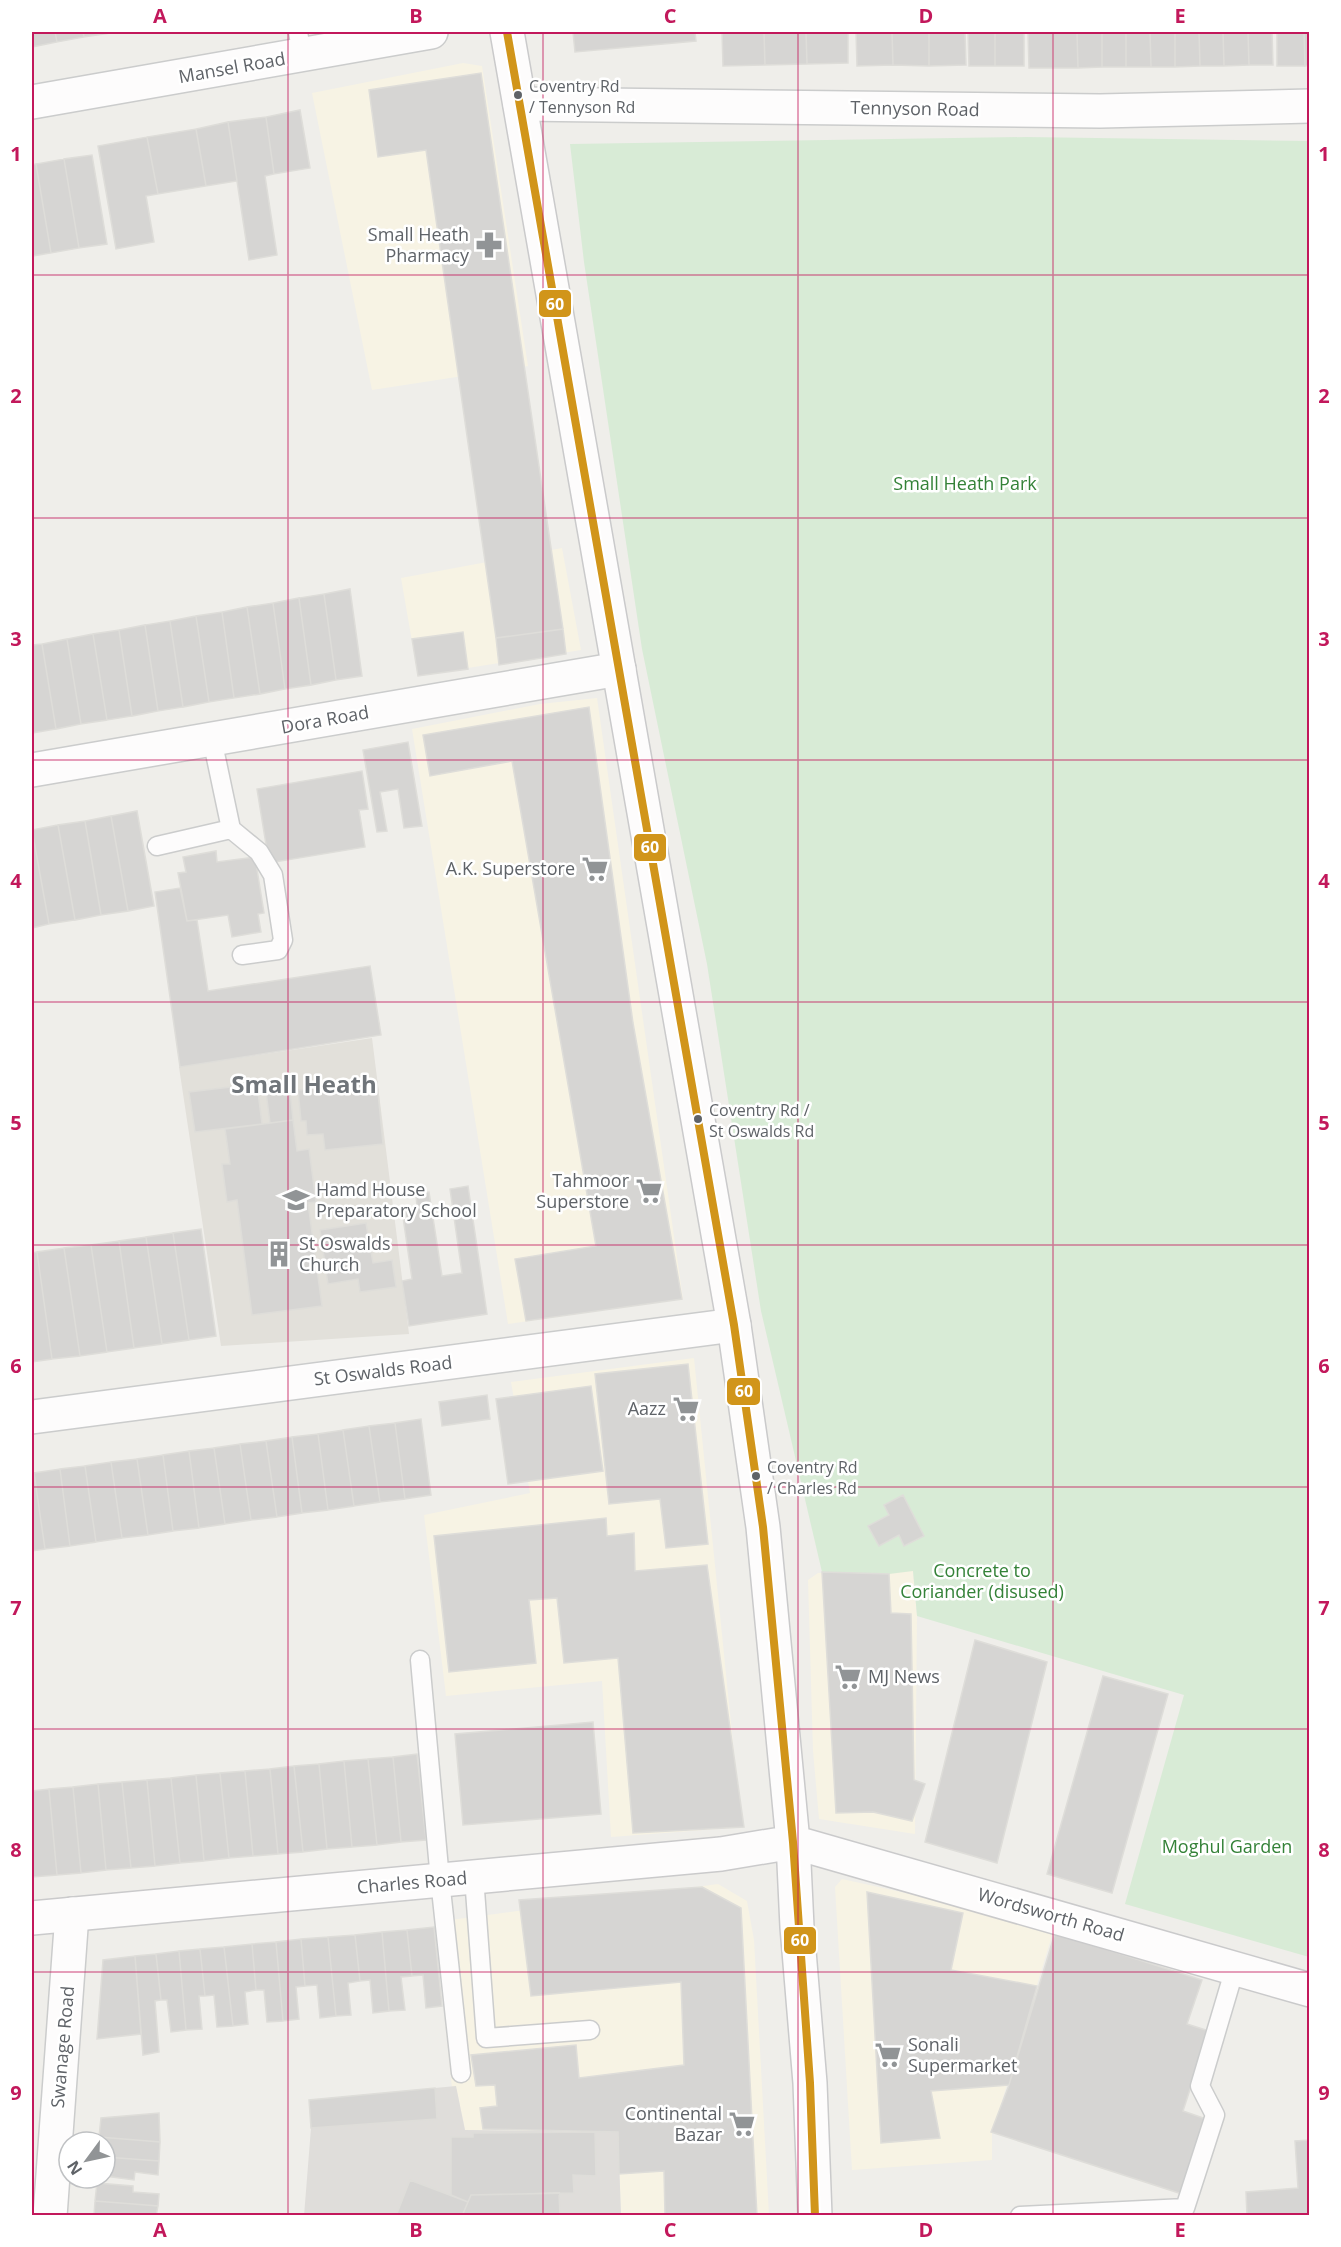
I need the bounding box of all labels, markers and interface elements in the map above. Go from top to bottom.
text: A [153,2,167,29]
text: B [409,2,423,29]
text: C [664,2,677,29]
text: D [919,2,933,29]
text: E [1174,2,1186,29]
street label: Mansel Road [177,46,287,88]
place label: Coventry Rd / Tennyson Rd [529,75,635,118]
marker: Coventry Rd / Tennyson Rd [512,89,524,101]
street label: Tennyson Road [850,95,980,121]
text: 1 [10,140,22,167]
text: 1 [1318,140,1330,167]
place label: Small Heath Pharmacy [368,222,470,267]
pharmacy icon: Small Heath Pharmacy [474,230,504,260]
line badge: 60 [538,289,572,318]
text: 60 [546,293,564,315]
text: 2 [10,382,22,409]
text: 2 [1318,382,1330,409]
park label: Small Heath Park [893,471,1037,495]
text: 3 [10,625,22,652]
text: 3 [1318,625,1330,652]
street label: Dora Road [279,699,371,739]
line badge: 60 [633,833,667,862]
text: 60 [641,836,659,858]
supermarket icon: A.K. Superstore [580,854,610,884]
place label: A.K. Superstore [446,856,575,880]
text: 4 [10,867,22,894]
text: 4 [1318,867,1330,894]
district label: Small Heath [231,1067,377,1100]
place label: Coventry Rd / St Oswalds Rd [709,1099,814,1142]
text: 5 [10,1109,22,1136]
text: 5 [1318,1109,1330,1136]
marker: Coventry Rd / St Oswalds Rd [692,1113,704,1125]
place label: Tahmoor Superstore [536,1168,630,1213]
supermarket icon: Tahmoor Superstore [634,1176,664,1206]
place label: Hamd House Preparatory School [316,1177,477,1222]
school or university icon: Hamd House Preparatory School [281,1185,311,1215]
place label: St Oswalds Church [299,1231,391,1276]
building icon: St Oswalds Church [264,1239,294,1269]
street label: St Oswalds Road [312,1350,453,1390]
text: 6 [10,1352,22,1379]
text: 6 [1318,1352,1330,1379]
line badge: 60 [726,1377,761,1406]
text: 60 [735,1380,753,1402]
supermarket icon: Aazz [671,1394,701,1424]
place label: Aazz [628,1396,666,1420]
place label: Coventry Rd / Charles Rd [767,1456,858,1499]
marker: Coventry Rd / Charles Rd [750,1470,762,1482]
park label: Concrete to Coriander (disused) [900,1558,1064,1603]
text: 7 [10,1594,22,1621]
text: 7 [1318,1594,1330,1621]
supermarket icon: MJ News [833,1662,863,1692]
place label: MJ News [868,1664,940,1688]
park label: Moghul Garden [1162,1834,1292,1858]
text: 8 [10,1836,22,1863]
text: 8 [1318,1836,1330,1863]
street label: Charles Road [356,1865,468,1899]
street label: Wordsworth Road [975,1882,1127,1946]
line badge: 60 [783,1926,817,1955]
text: 60 [791,1929,809,1951]
street label: Swanage Road [45,1985,79,2109]
place label: Sonali Supermarket [908,2032,1017,2077]
supermarket icon: Sonali Supermarket [873,2040,903,2070]
text: 9 [10,2079,22,2106]
text: 9 [1318,2079,1330,2106]
place label: Continental Bazar [625,2101,723,2146]
supermarket icon: Continental Bazar [727,2109,757,2139]
north arrow [57,2130,117,2190]
text: N [62,2157,87,2180]
text: A [153,2216,167,2243]
text: B [409,2216,423,2243]
text: C [664,2216,677,2243]
text: D [919,2216,933,2243]
text: E [1174,2216,1186,2243]

